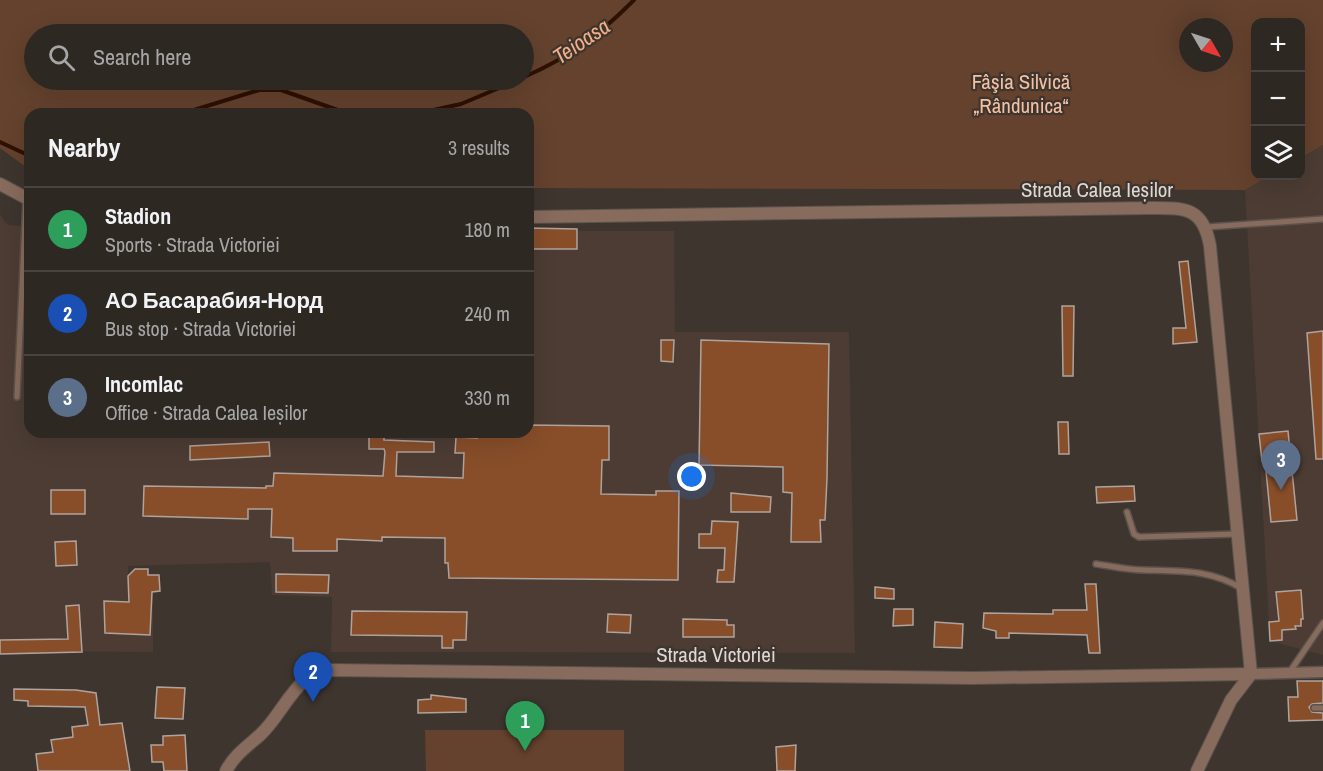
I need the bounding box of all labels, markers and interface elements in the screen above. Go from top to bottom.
water label: Teioasa [547,11,615,71]
north arrow [1179,18,1233,72]
map controls [1251,18,1305,180]
button: + [1251,18,1305,72]
search box [24,24,534,90]
icon: search [45,41,78,74]
text: Search here [93,42,191,72]
park label: Fâşia Silvică „Rândunica“ [972,67,1071,120]
button: − [1251,72,1305,126]
button: layers [1251,126,1305,180]
text: Nearby [48,130,120,165]
text: 3 results [448,134,510,161]
street label: Strada Calea Ieșilor [1021,175,1173,204]
text: Stadion [105,201,171,231]
text: 1 [63,216,72,243]
text: 180 m [464,216,510,243]
text: Sports · Strada Victoriei [105,231,280,258]
text: АО Басарабия-Норд [105,285,323,315]
text: 2 [63,300,72,327]
text: 240 m [464,300,510,327]
text: Bus stop · Strada Victoriei [105,315,296,342]
text: Incomlac [105,369,183,399]
text: 3 [63,384,72,411]
text: 330 m [464,384,510,411]
text: Office · Strada Calea Ieșilor [105,399,307,426]
pin: 3 [1262,440,1300,490]
your location [677,462,706,491]
street label: Strada Victoriei [656,640,776,669]
pin: 2 [294,652,332,702]
pin: 1 [506,702,544,751]

